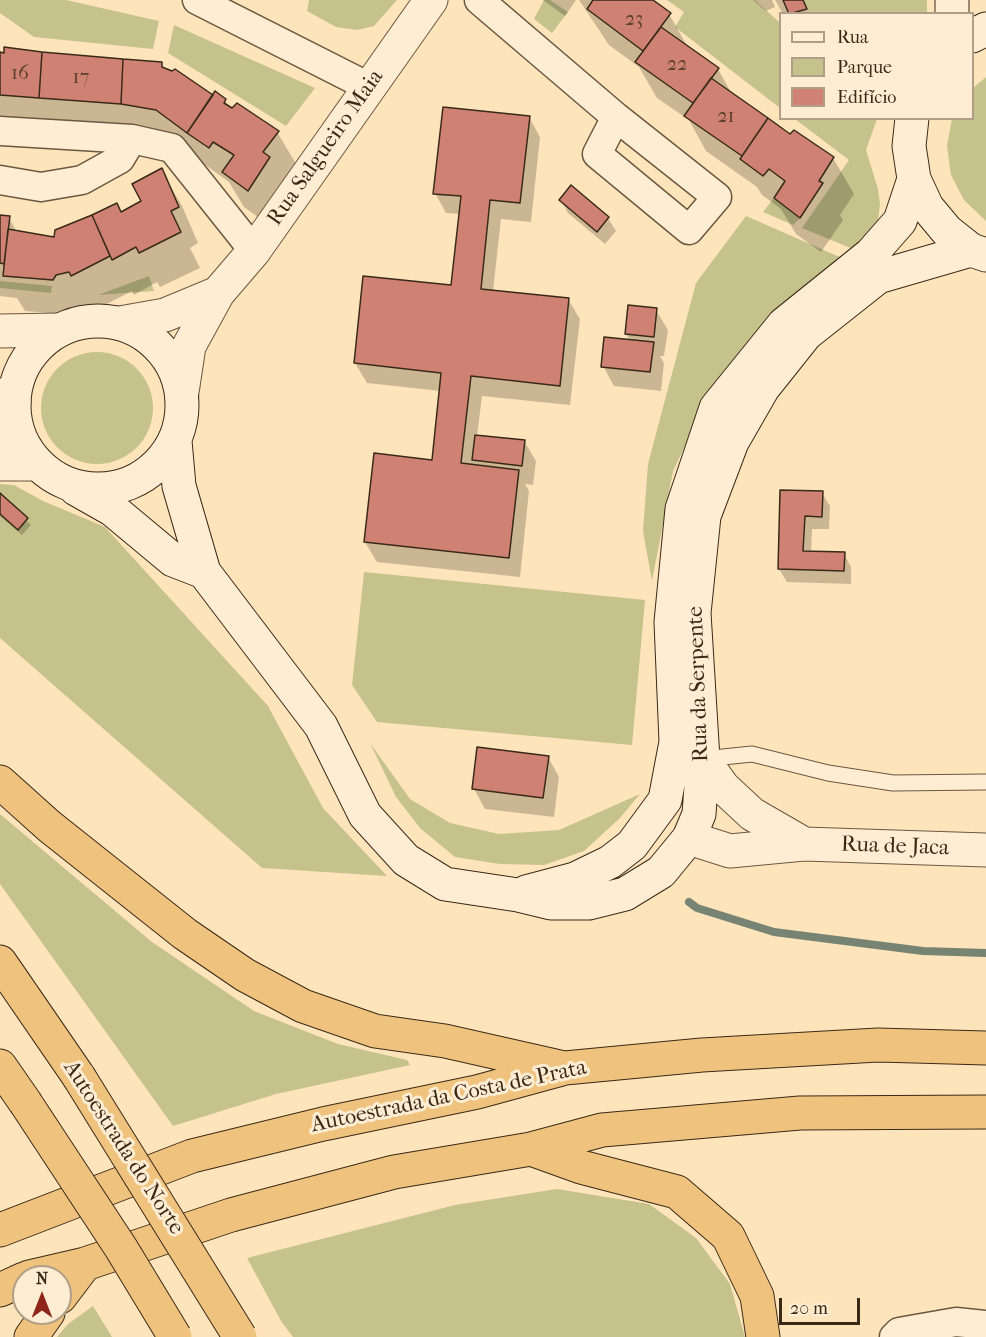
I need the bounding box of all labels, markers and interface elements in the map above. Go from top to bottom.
house number: 23 [625,8,643,32]
legend [779,12,974,120]
text: Rua [837,27,868,48]
house number: 22 [667,53,687,77]
text: Parque [837,57,892,78]
house number: 16 [11,62,29,86]
street label: Rua Salgueiro Maia [262,65,390,231]
house number: 17 [73,66,89,90]
text: Edifício [837,87,896,108]
house number: 21 [717,105,735,129]
street label: Rua da Serpente [683,606,715,762]
street label: Rua de Jaca [840,832,950,862]
street label: Autoestrada da Costa de Prata [309,1055,589,1139]
street label: Autoestrada do Norte [57,1056,189,1240]
north arrow [12,1265,72,1325]
text: N [36,1269,48,1288]
scale bar [782,1286,863,1324]
text: 20 m [790,1298,828,1319]

